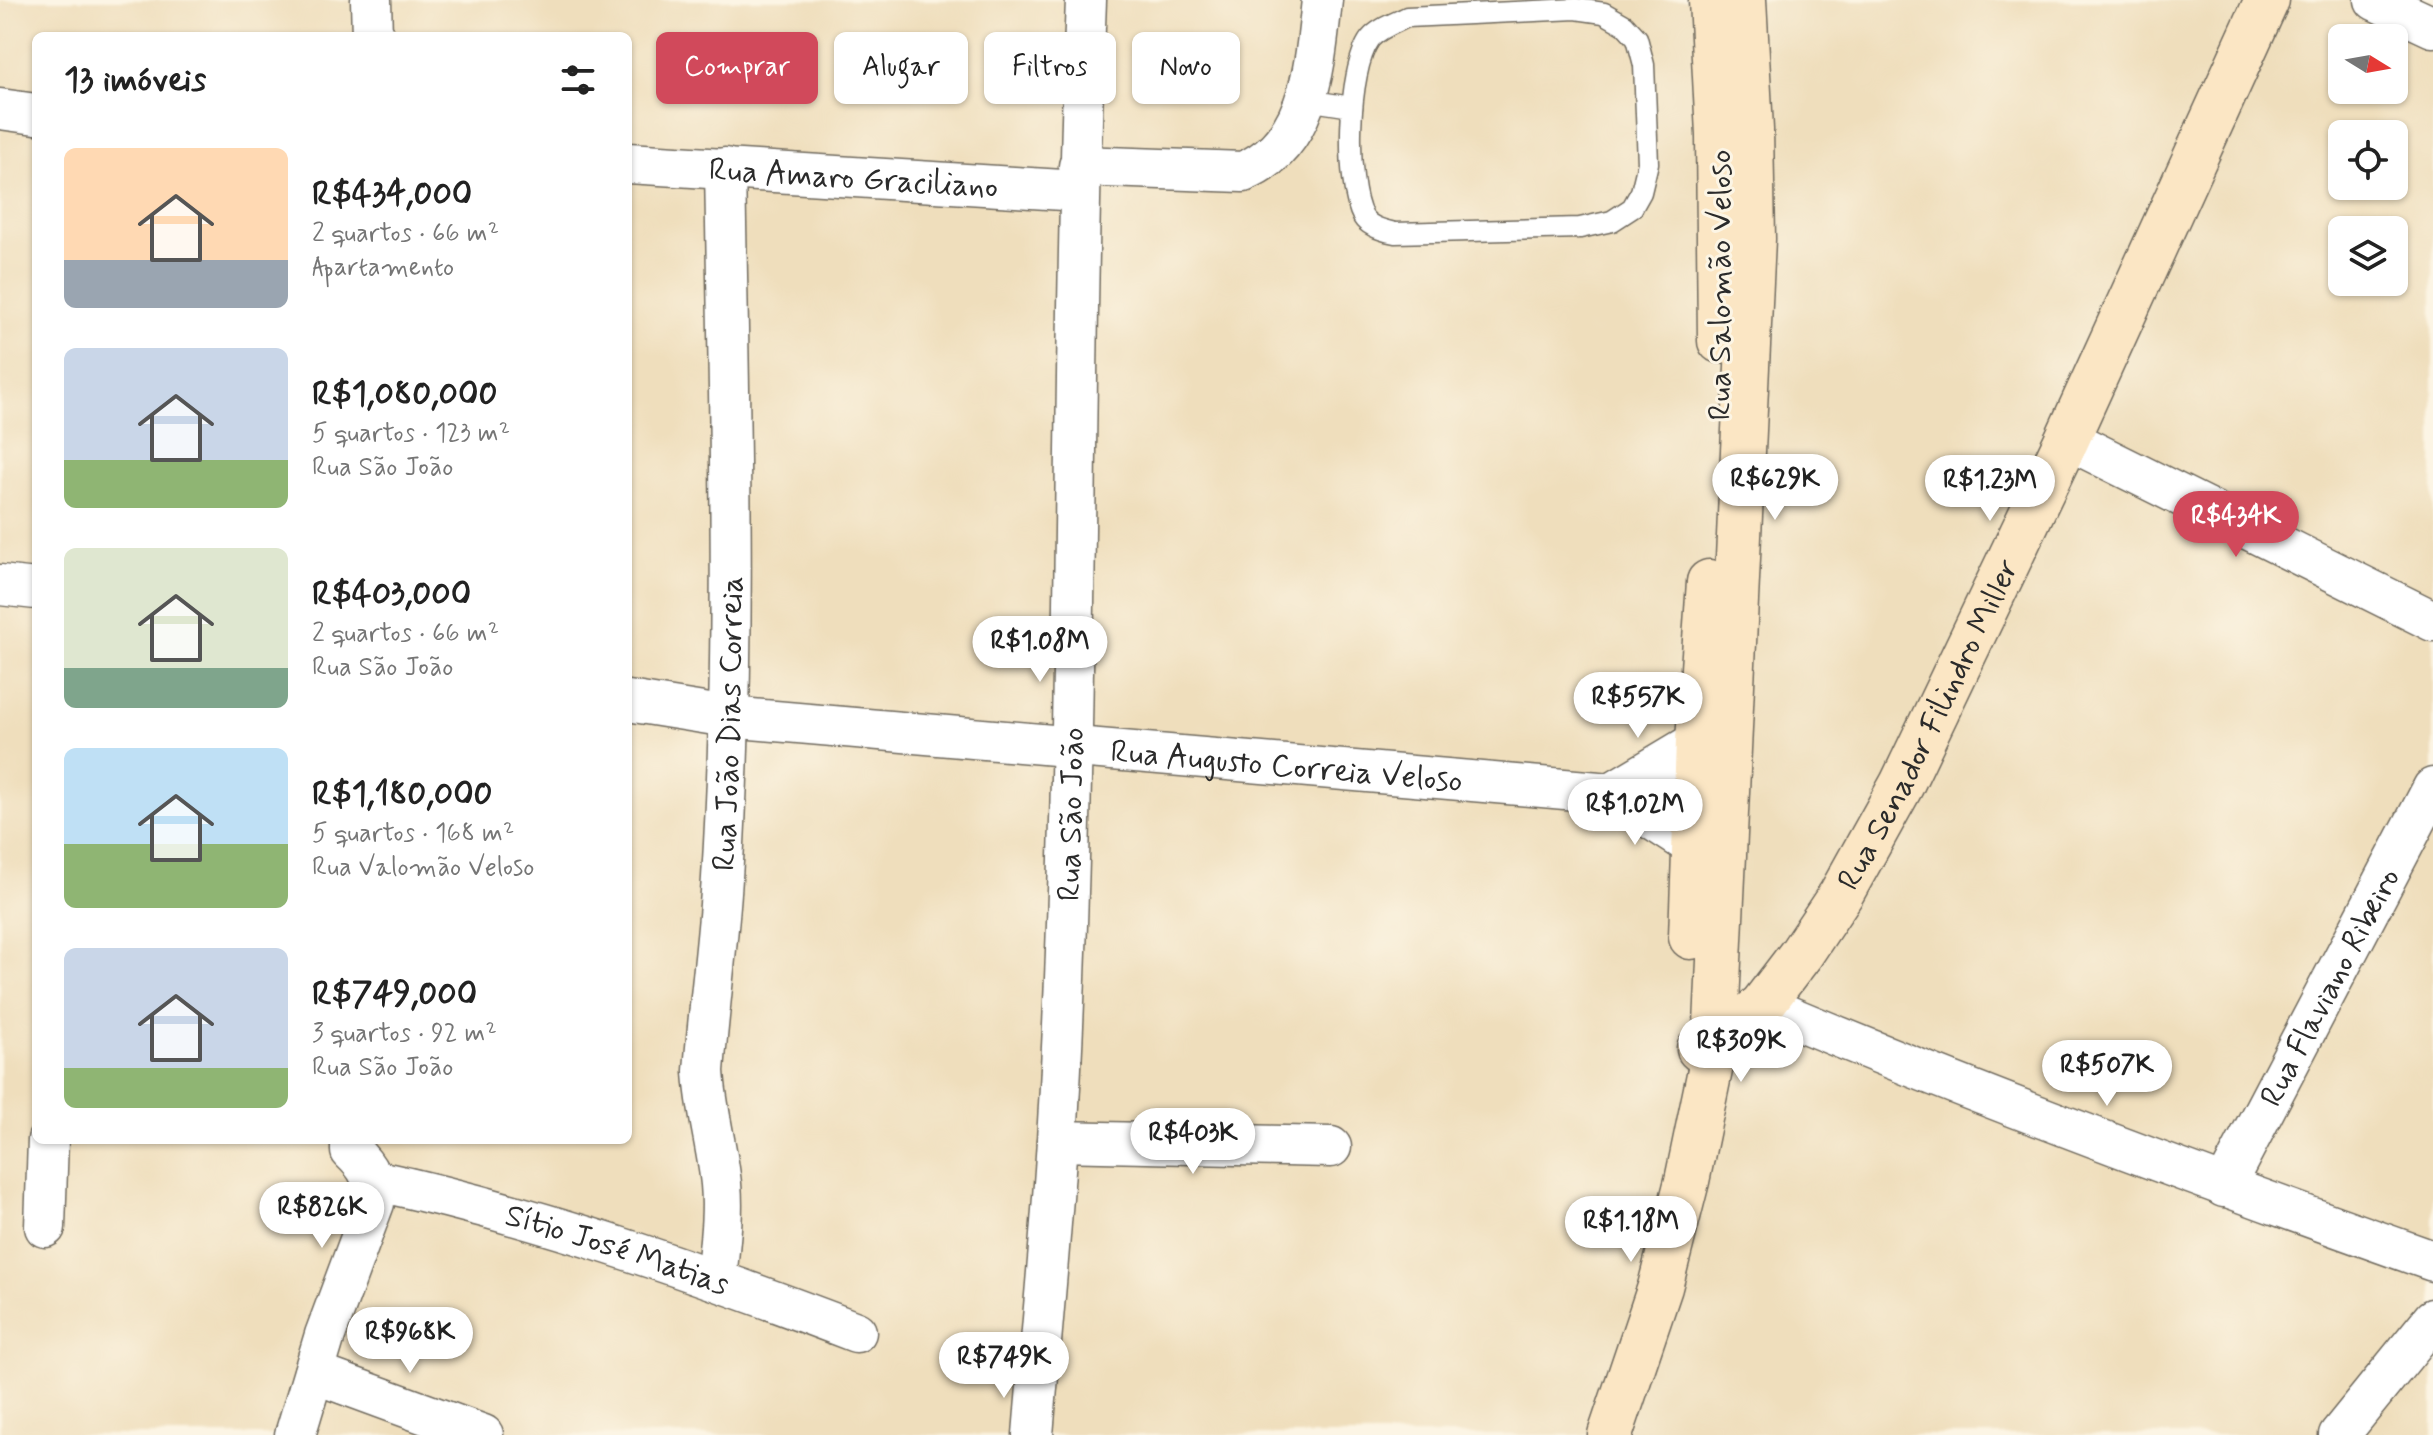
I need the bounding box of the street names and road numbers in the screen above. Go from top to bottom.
street label: Rua Amaro Graciliano [708,149,999,209]
street label: Rua Salomão Veloso [1700,150,1742,420]
street label: Rua Senador Filindro Miller [1828,552,2030,898]
street label: Rua João Dias Correia [703,576,754,872]
street label: Rua São João [1049,727,1095,902]
street label: Rua Augusto Correia Veloso [1109,731,1464,803]
street label: Rua Flaviano Ribeiro [2251,861,2410,1114]
street label: Sítio José Matias [500,1195,734,1306]

